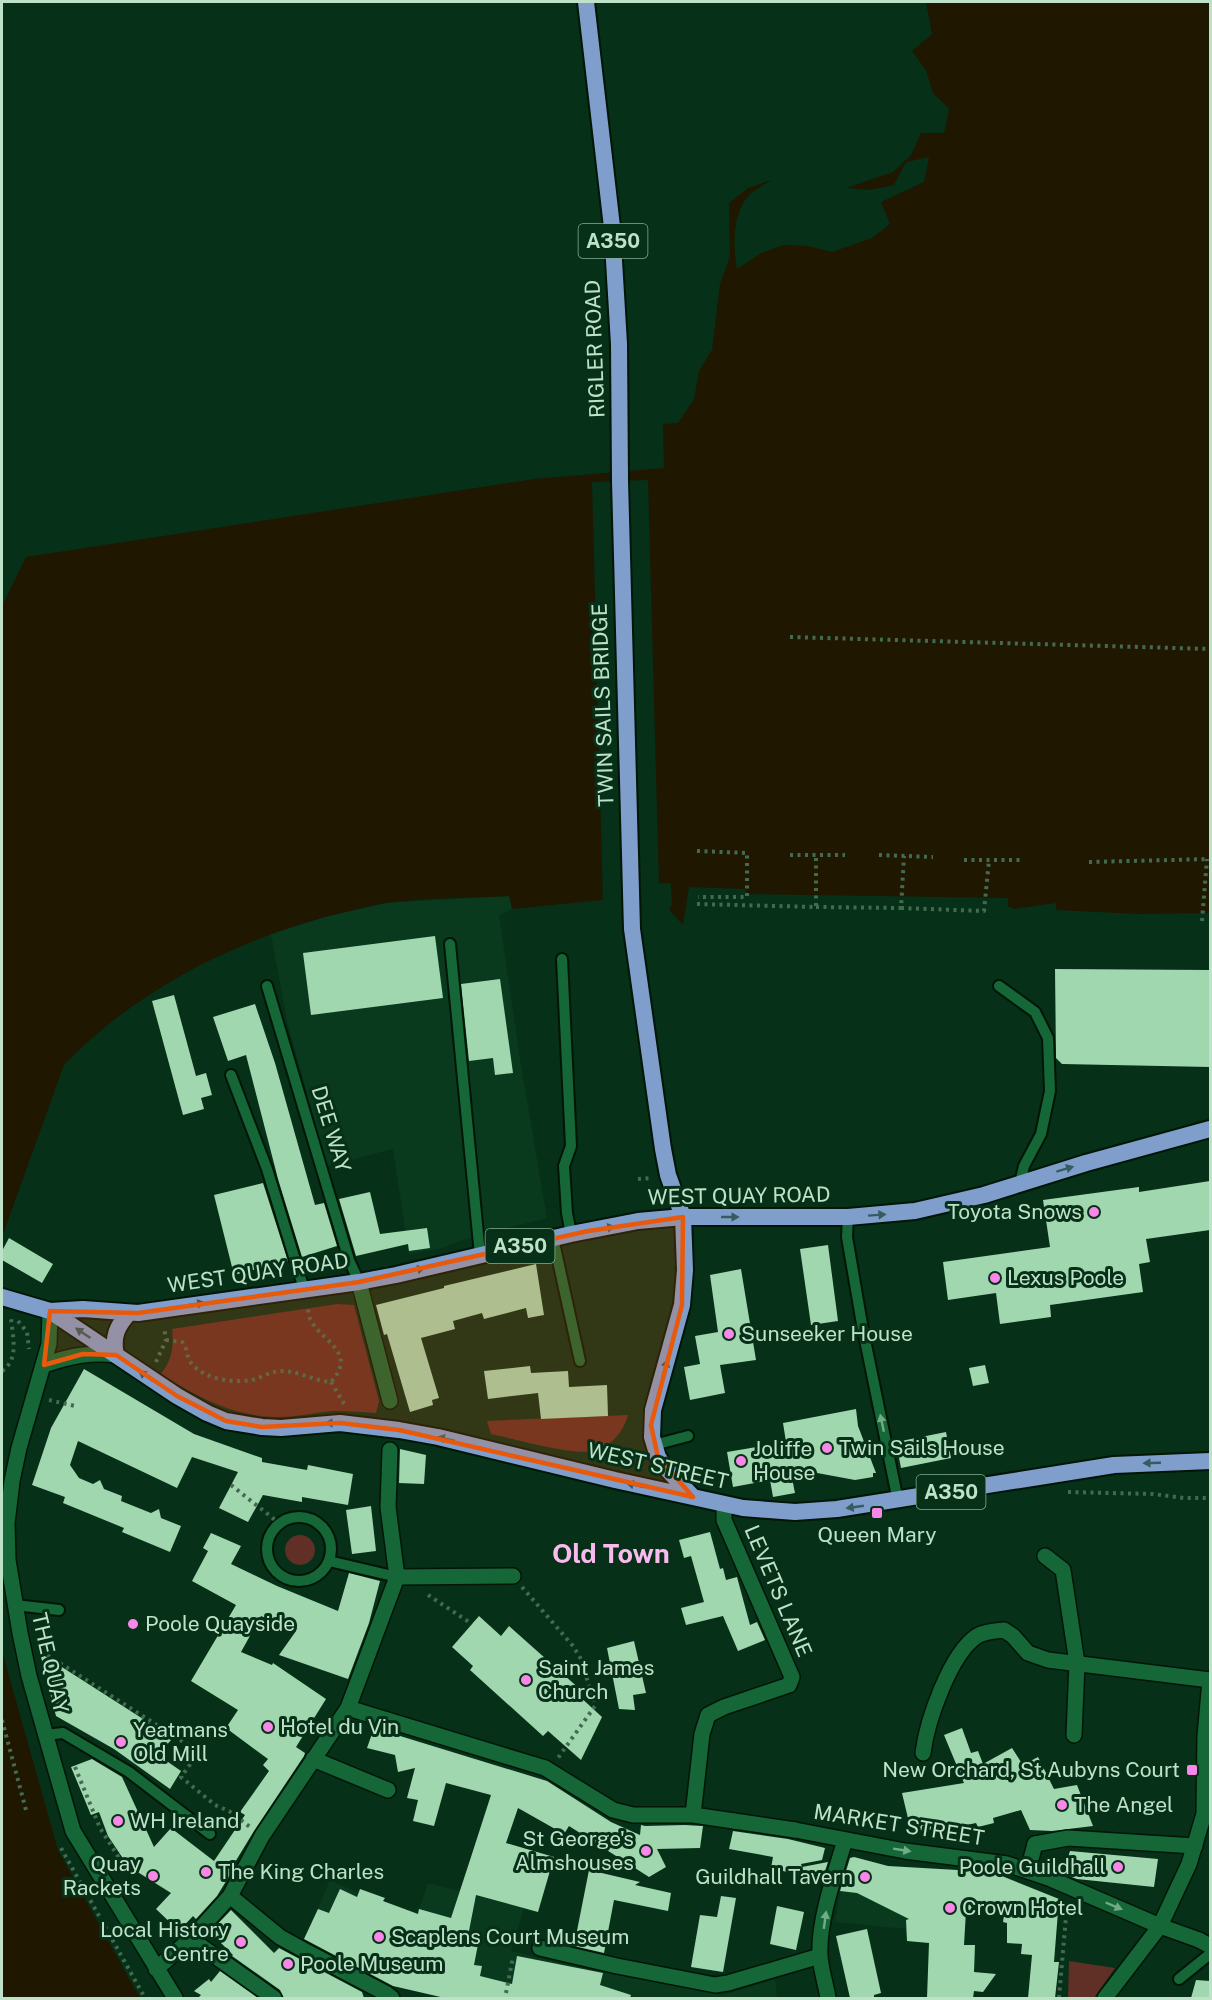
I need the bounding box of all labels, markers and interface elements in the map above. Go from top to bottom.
road number: A350 [578,224,648,258]
street label: RIGLER ROAD [580,279,609,419]
street label: TWIN SAILS BRIDGE [586,603,619,807]
street label: DEE WAY [306,1083,357,1175]
one-way arrow [1057,1164,1075,1173]
street label: WEST QUAY ROAD [647,1181,831,1210]
place label: Toyota Snows [947,1199,1082,1224]
marker: Toyota Snows [1087,1205,1101,1219]
one-way arrow [867,1210,886,1219]
one-way arrow [720,1212,739,1222]
one-way arrow [597,1223,616,1232]
road number: A350 [486,1229,554,1263]
street label: WEST QUAY ROAD [166,1247,350,1298]
one-way arrow [407,1265,425,1275]
place label: Lexus Poole [1007,1265,1124,1290]
marker: Lexus Poole [988,1271,1002,1285]
one-way arrow [187,1300,206,1309]
place label: Sunseeker House [741,1321,913,1346]
one-way arrow [76,1327,92,1339]
marker: Sunseeker House [722,1327,736,1341]
one-way arrow [661,1359,670,1377]
one-way arrow [139,1370,155,1382]
one-way arrow [877,1413,886,1432]
one-way arrow [324,1418,343,1428]
one-way arrow [437,1433,455,1443]
place label: Twin Sails House [839,1435,1005,1460]
place label: Joliffe House [753,1436,816,1485]
street label: WEST STREET [585,1437,731,1494]
marker: Twin Sails House [820,1441,834,1455]
marker: Joliffe House [734,1454,748,1468]
one-way arrow [1143,1459,1162,1468]
road number: A350 [916,1475,986,1509]
one-way arrow [626,1479,645,1489]
one-way arrow [846,1502,865,1511]
marker: Queen Mary [870,1506,884,1520]
street label: LEVETS LANE [739,1521,817,1660]
place label: Queen Mary [818,1522,936,1547]
district label: Old Town [552,1537,670,1569]
street label: THE QUAY [27,1610,74,1716]
place label: Poole Quayside [145,1611,295,1636]
marker: Poole Quayside [126,1617,140,1631]
place label: Saint James Church [538,1655,654,1704]
marker: Saint James Church [519,1673,533,1687]
place label: Hotel du Vin [280,1714,399,1739]
place label: Yeatmans Old Mill [133,1717,228,1766]
marker: Hotel du Vin [261,1720,275,1734]
marker: Yeatmans Old Mill [114,1735,128,1749]
place label: New Orchard, St Aubyns Court [882,1757,1180,1782]
marker: New Orchard, St Aubyns Court [1185,1763,1199,1777]
place label: The Angel [1074,1792,1173,1817]
marker: The Angel [1055,1798,1069,1812]
street label: MARKET STREET [812,1799,986,1850]
place label: WH Ireland [130,1808,240,1833]
marker: WH Ireland [111,1814,125,1828]
place label: St George's Almshouses [515,1826,634,1875]
marker: St George's Almshouses [639,1844,653,1858]
one-way arrow [893,1846,912,1855]
place label: Quay Rackets [63,1851,141,1900]
place label: Poole Guildhall [959,1854,1106,1879]
place label: The King Charles [218,1859,384,1884]
marker: Poole Guildhall [1111,1860,1125,1874]
place label: Guildhall Tavern [695,1864,853,1889]
marker: The King Charles [199,1865,213,1879]
marker: Quay Rackets [146,1869,160,1883]
marker: Guildhall Tavern [858,1870,872,1884]
place label: Crown Hotel [962,1895,1083,1920]
marker: Crown Hotel [943,1901,957,1915]
one-way arrow [1105,1902,1123,1911]
one-way arrow [820,1910,829,1929]
place label: Local History Centre [100,1917,229,1966]
place label: Scaplens Court Museum [391,1924,629,1949]
marker: Scaplens Court Museum [372,1930,386,1944]
marker: Local History Centre [234,1935,248,1949]
place label: Poole Museum [300,1951,443,1976]
marker: Poole Museum [281,1957,295,1971]

